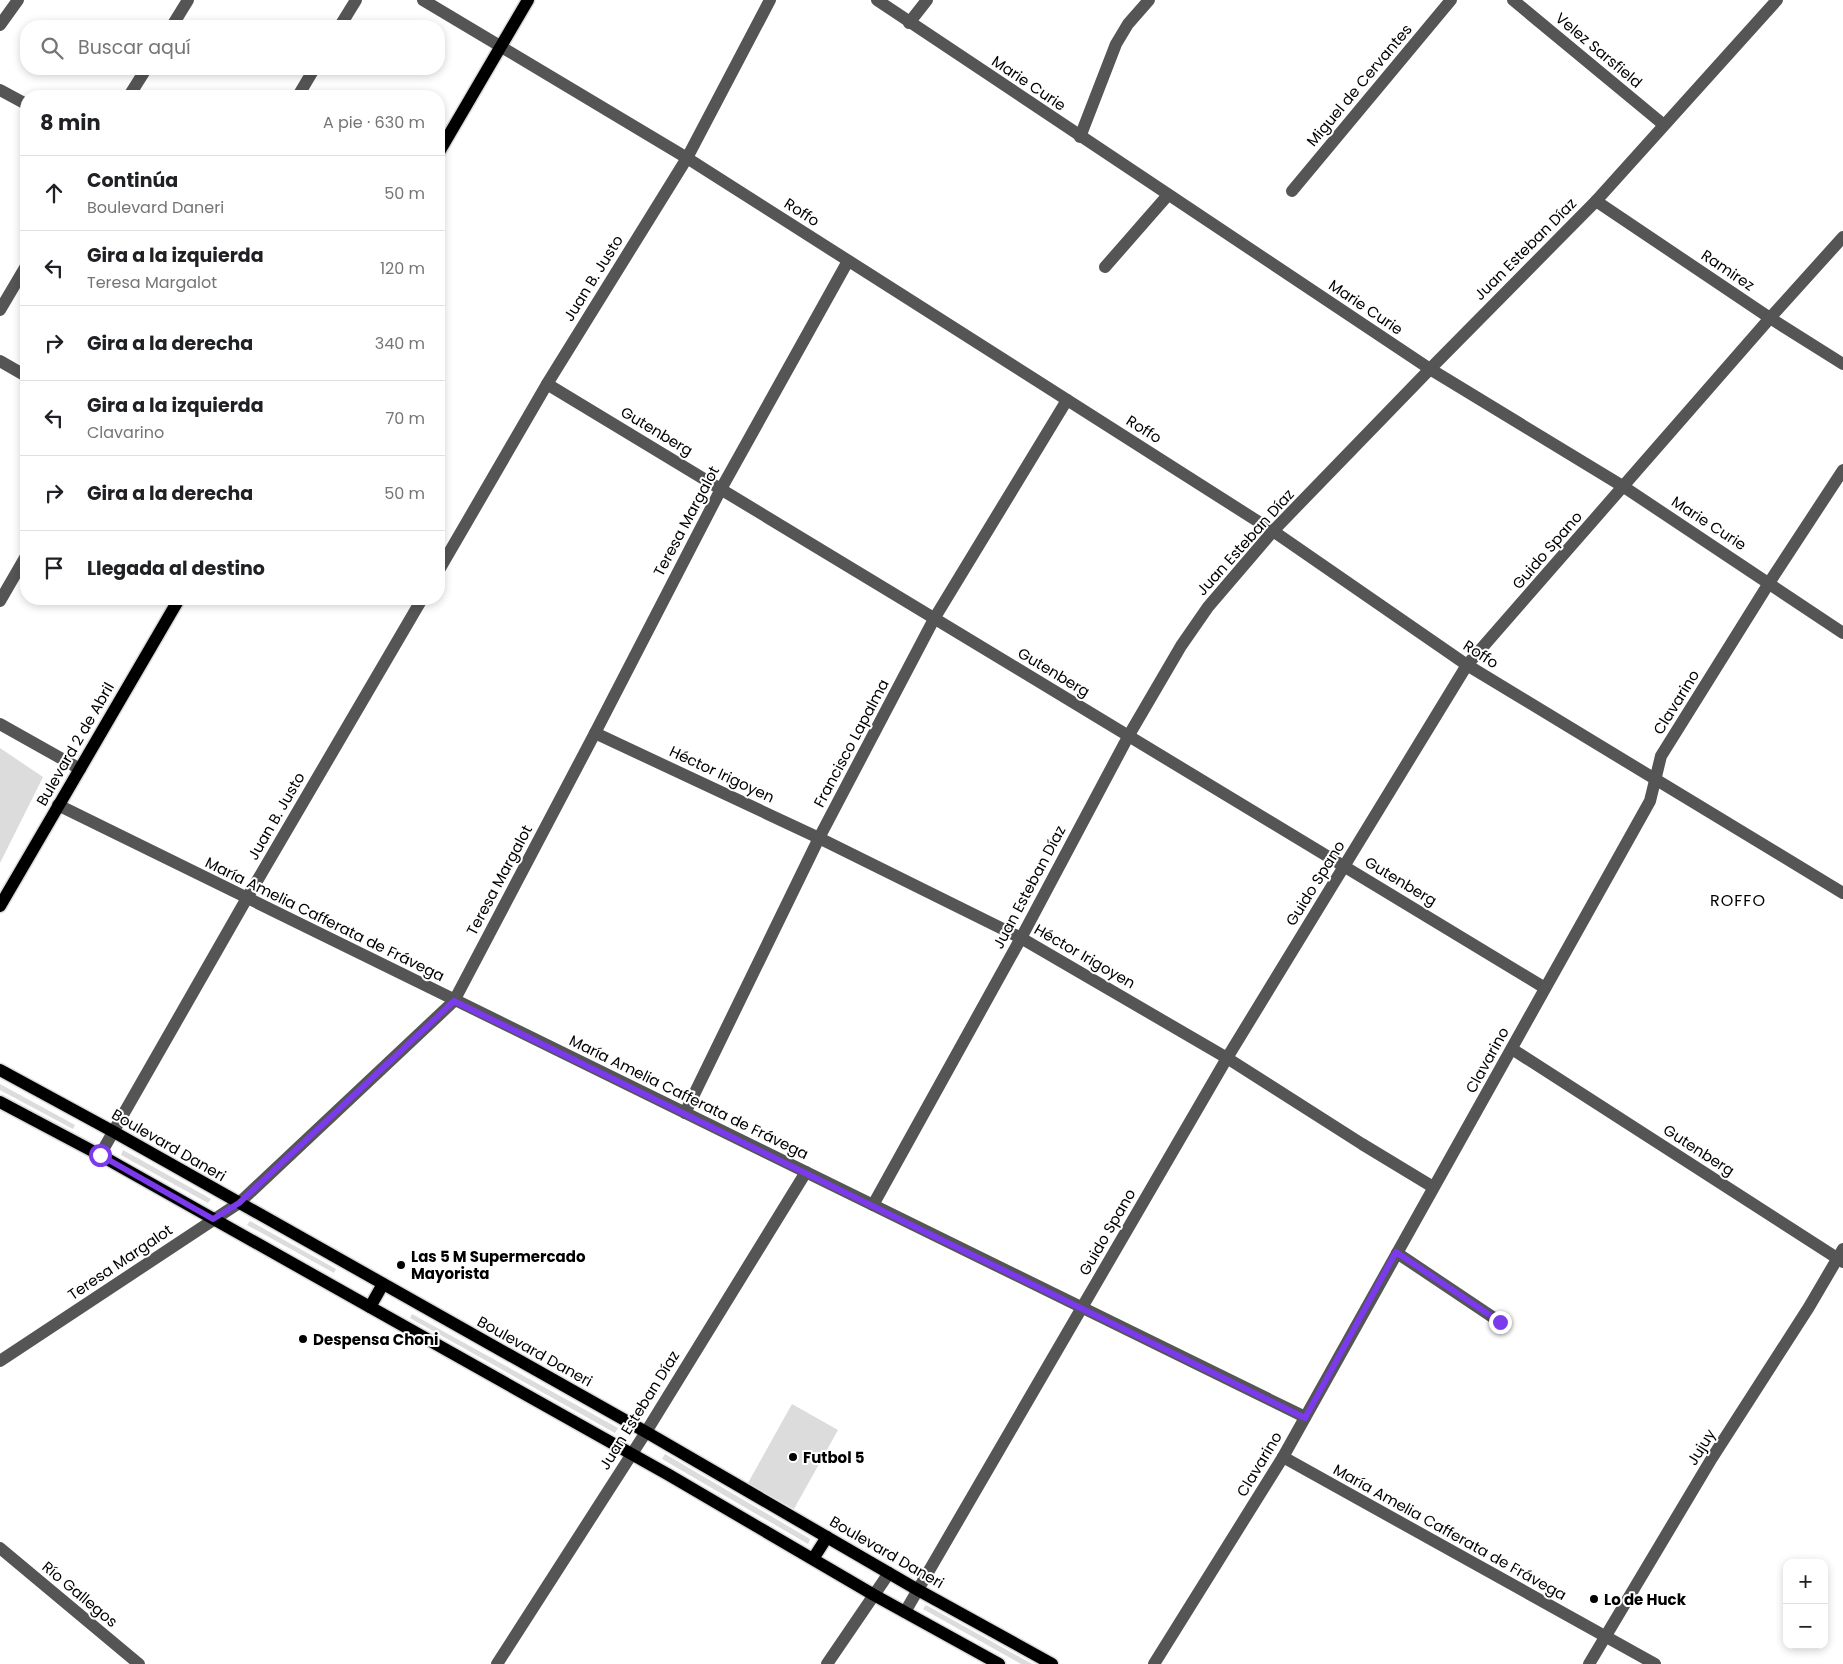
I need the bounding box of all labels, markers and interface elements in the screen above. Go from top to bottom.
street label: Velez Sarsfield [1551,7,1647,93]
street label: Miguel de Cervantes [1301,19,1417,151]
search box [20,20,445,75]
icon: search [38,34,66,62]
text: Buscar aquí [78,34,191,61]
street label: Marie Curie [988,50,1070,116]
text: 8 min [40,108,101,137]
text: A pie · 630 m [323,111,425,134]
text: Continúa [87,167,178,194]
icon: ahead [40,179,68,207]
text: 50 m [384,182,425,205]
street label: Roffo [780,193,824,231]
street label: Juan Esteban Díaz [1469,193,1581,305]
text: Boulevard Daneri [87,196,224,219]
street label: Juan B. Justo [558,231,628,325]
text: Gira a la izquierda [87,242,264,269]
street label: Ramirez [1697,244,1759,296]
icon: left [40,254,68,282]
text: 120 m [380,257,425,280]
text: Teresa Margalot [87,271,217,294]
street label: Marie Curie [1325,274,1407,340]
icon: right [40,329,68,357]
text: Gira a la derecha [87,330,253,357]
text: 340 m [375,332,425,355]
text: Gira a la izquierda [87,392,264,419]
street label: Gutenberg [617,401,697,461]
icon: left [40,404,68,432]
text: 70 m [385,407,425,430]
street label: Roffo [1122,410,1166,448]
text: Clavarino [87,421,164,444]
street label: Teresa Margalot [648,462,724,580]
icon: right [40,479,68,507]
text: Gira a la derecha [87,480,253,507]
text: 50 m [384,482,425,505]
street label: Juan Esteban Díaz [1191,484,1299,600]
street label: Marie Curie [1667,491,1751,555]
street label: Guido Spano [1507,507,1587,593]
icon: arrive [40,554,68,582]
text: Llegada al destino [87,555,265,582]
street label: Roffo [1459,635,1503,673]
street label: Gutenberg [1014,642,1094,702]
street label: Clavarino [1648,666,1704,738]
street label: Francisco Lapalma [808,675,894,811]
street label: Bulevard 2 de Abril [31,678,119,810]
street label: Héctor Irigoyen [666,740,778,808]
street label: Juan B. Justo [242,768,310,864]
street label: Teresa Margalot [461,821,537,939]
street label: Juan Esteban Díaz [988,822,1070,952]
street label: Guido Spano [1280,836,1350,930]
street label: Gutenberg [1361,851,1441,911]
street label: María Amelia Cafferata de Frávega [202,852,448,986]
district label: ROFFO [1710,889,1766,912]
street label: Héctor Irigoyen [1031,919,1139,993]
street label: Clavarino [1460,1023,1514,1097]
street label: María Amelia Cafferata de Frávega [566,1030,812,1164]
street label: Boulevard Daneri [108,1104,230,1186]
street label: Gutenberg [1659,1119,1739,1181]
route start [89,1144,112,1167]
street label: Guido Spano [1074,1185,1140,1279]
street label: Teresa Margalot [64,1219,176,1305]
place label: Las 5 M Supermercado Mayorista [411,1246,586,1284]
marker: Las 5 M Supermercado Mayorista [395,1259,407,1271]
street label: Boulevard Daneri [474,1311,596,1391]
route end [1489,1311,1512,1334]
place label: Despensa Choni [313,1329,438,1350]
marker: Despensa Choni [297,1333,309,1345]
street label: Juan Esteban Díaz [594,1346,684,1474]
street label: Jujuy [1682,1424,1721,1469]
street label: Clavarino [1231,1428,1287,1500]
place label: Futbol 5 [803,1447,865,1468]
marker: Futbol 5 [787,1451,799,1463]
street label: María Amelia Cafferata de Frávega [1330,1459,1570,1605]
street label: Boulevard Daneri [826,1511,948,1593]
street label: Río Gallegos [38,1556,122,1632]
map controls [1783,1559,1828,1649]
button: + [1783,1559,1828,1604]
place label: Lo de Huck [1604,1589,1687,1610]
marker: Lo de Huck [1588,1593,1600,1605]
button: − [1783,1604,1828,1649]

